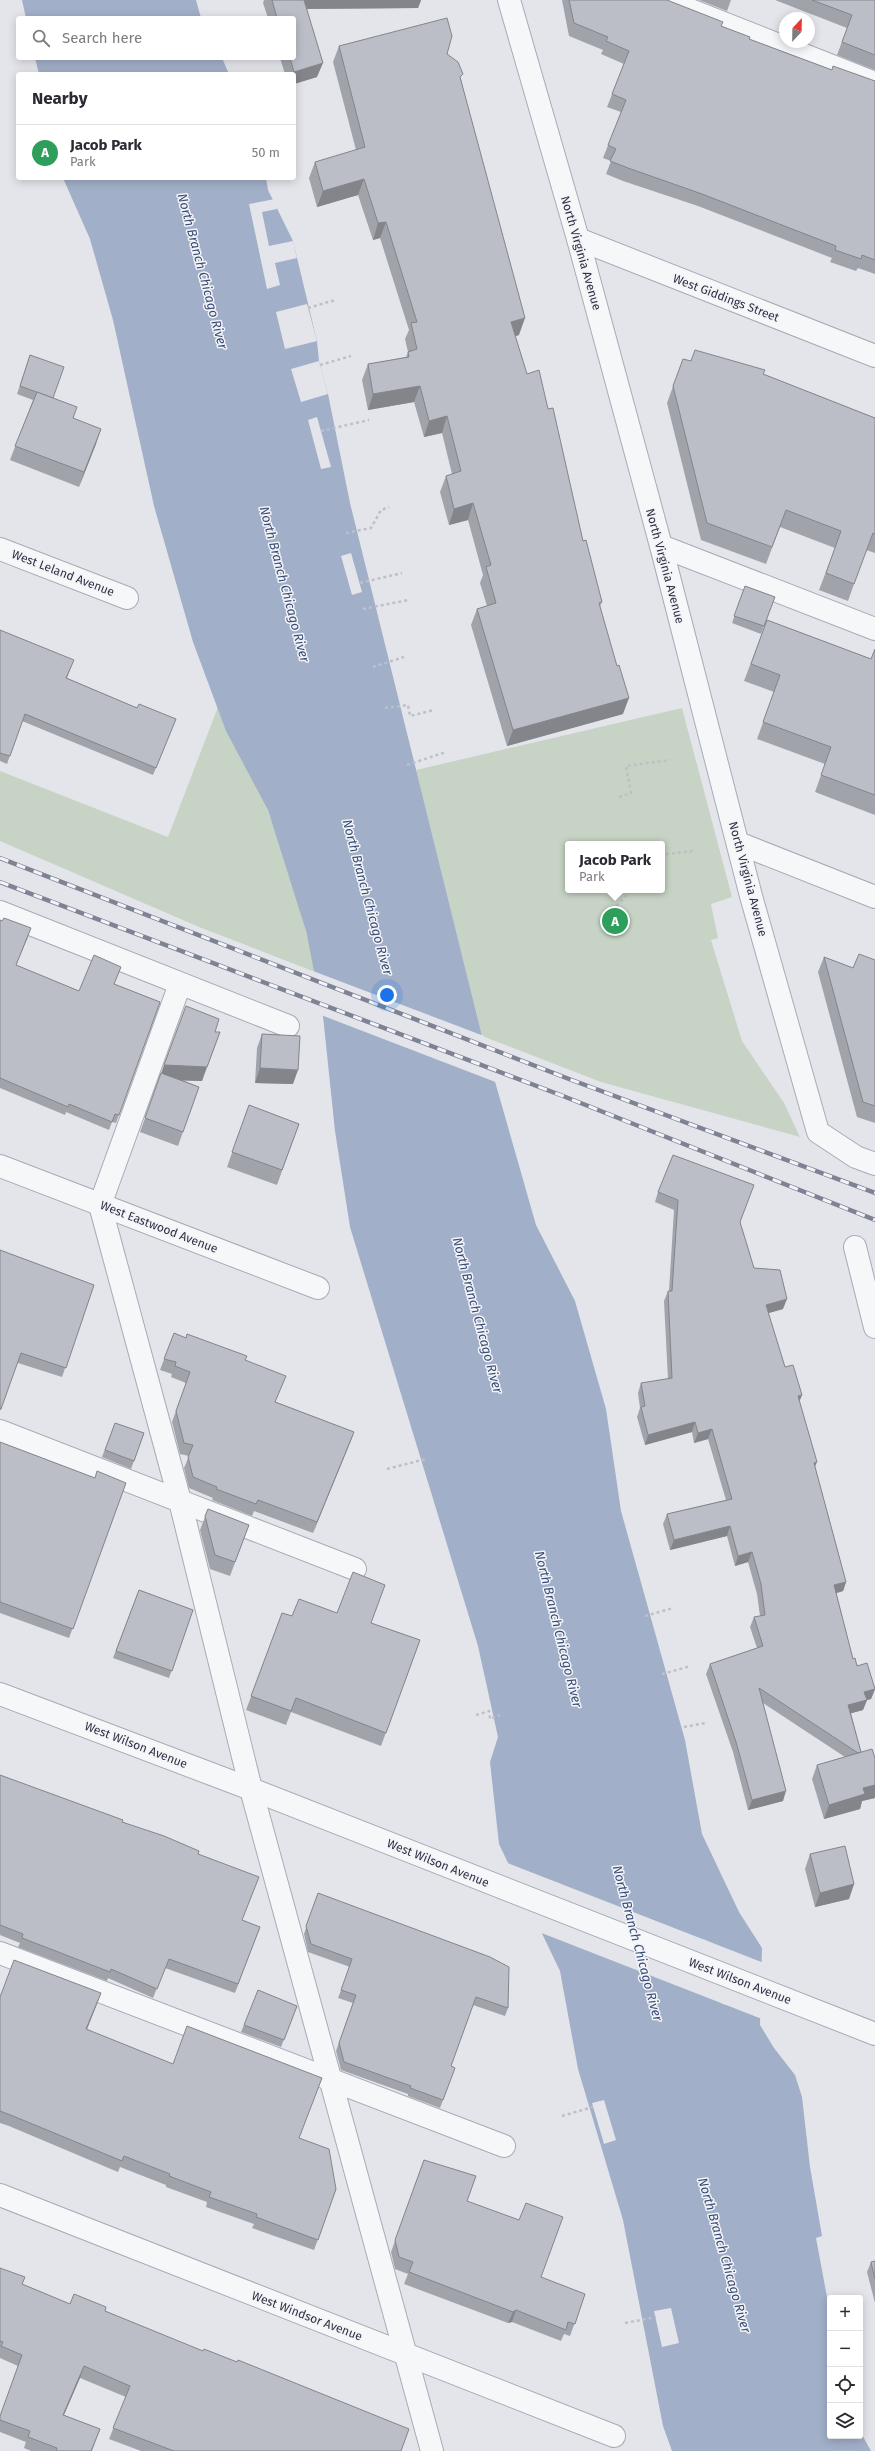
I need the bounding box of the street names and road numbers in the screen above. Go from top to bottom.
street label: North Virginia Avenue [558,194,604,312]
street label: West Giddings Street [671,271,782,325]
street label: North Virginia Avenue [643,507,687,625]
street label: West Leland Avenue [10,547,116,599]
street label: North Virginia Avenue [726,820,770,938]
street label: West Eastwood Avenue [98,1198,220,1256]
street label: West Wilson Avenue [83,1719,189,1771]
street label: West Wilson Avenue [385,1836,491,1890]
street label: West Wilson Avenue [687,1955,793,2007]
street label: West Windsor Avenue [250,2288,364,2344]

